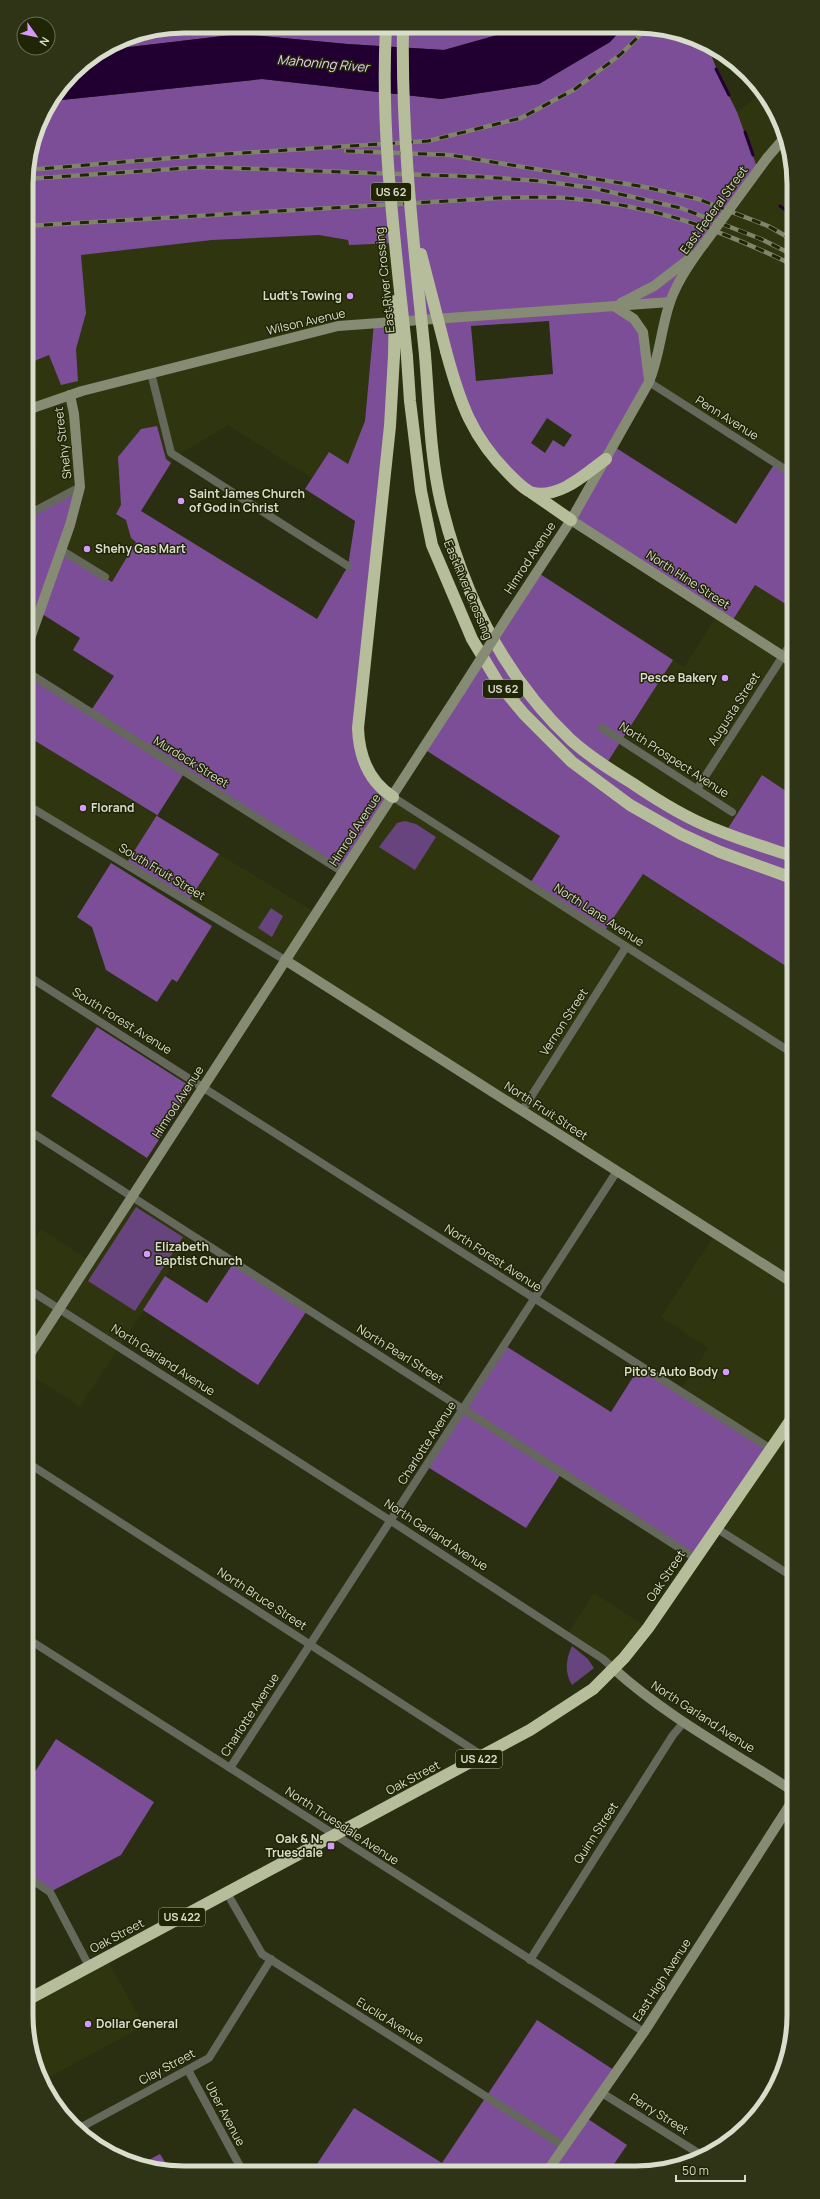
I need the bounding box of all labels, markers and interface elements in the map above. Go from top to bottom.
north arrow [16,16,56,56]
text: N [36,34,53,49]
water label: Mahoning River [276,50,372,76]
street label: East Federal Street [676,162,752,257]
road number: US 62 [371,183,411,201]
street label: East River Crossing [370,226,399,334]
place label: Ludt's Towing [263,287,342,304]
marker: Ludt's Towing [345,291,355,301]
street label: Wilson Avenue [265,304,347,339]
street label: Penn Avenue [692,391,762,444]
street label: Shehy Street [50,406,75,480]
place label: Saint James Church of God in Christ [189,485,305,516]
marker: Saint James Church of God in Christ [176,496,186,506]
street label: Himrod Avenue [500,518,559,597]
street label: East River Crossing [440,537,497,642]
place label: Shehy Gas Mart [95,540,186,557]
marker: Shehy Gas Mart [82,544,92,554]
street label: North Hine Street [643,546,734,613]
place label: Pesce Bakery [640,669,717,686]
street label: Augusta Street [703,669,764,749]
marker: Pesce Bakery [720,673,730,683]
road number: US 62 [483,680,523,698]
street label: North Prospect Avenue [616,718,733,802]
street label: Murdock Street [150,732,232,792]
street label: Himrod Avenue [325,790,384,869]
place label: Florand [91,799,134,816]
marker: Florand [78,803,88,813]
street label: South Fruit Street [116,839,209,904]
street label: North Lane Avenue [551,879,648,950]
street label: South Forest Avenue [69,983,175,1058]
street label: Vernon Street [536,985,592,1059]
street label: Himrod Avenue [148,1062,207,1141]
street label: North Fruit Street [501,1077,592,1144]
street label: North Forest Avenue [441,1220,545,1295]
place label: Elizabeth Baptist Church [155,1238,243,1269]
marker: Elizabeth Baptist Church [142,1249,152,1259]
street label: North Garland Avenue [108,1320,218,1400]
street label: North Pearl Street [354,1320,447,1387]
place label: Pito's Auto Body [624,1363,718,1380]
marker: Pito's Auto Body [721,1367,731,1377]
street label: Charlotte Avenue [393,1398,460,1488]
street label: North Garland Avenue [381,1495,491,1575]
street label: Oak Street [642,1546,689,1605]
street label: North Bruce Street [214,1563,311,1634]
street label: Charlotte Avenue [216,1670,283,1760]
street label: North Garland Avenue [648,1677,758,1757]
road number: US 422 [456,1750,502,1768]
street label: Oak Street [383,1756,443,1799]
street label: North Truesdale Avenue [282,1782,402,1869]
street label: Quinn Street [569,1798,622,1867]
place label: Oak & N. Truesdale [265,1830,323,1861]
marker: Oak & N. Truesdale [326,1841,336,1851]
road number: US 422 [159,1908,205,1926]
street label: Oak Street [87,1914,147,1957]
street label: East High Avenue [628,1935,695,2025]
street label: Euclid Avenue [353,1993,427,2048]
place label: Dollar General [96,2015,178,2032]
marker: Dollar General [83,2019,93,2029]
street label: Clay Street [136,2044,198,2089]
street label: Uber Avenue [201,2079,249,2149]
street label: Perry Street [626,2089,692,2139]
scale bar [676,2157,745,2183]
text: 50 m [682,2162,709,2179]

